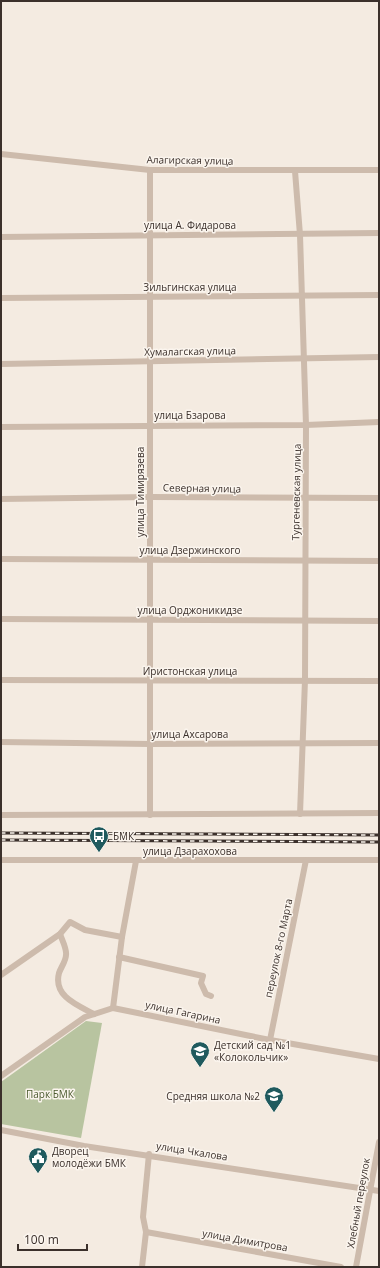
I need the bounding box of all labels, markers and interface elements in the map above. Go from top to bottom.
street label: Алагирская улица [146,152,234,168]
street label: улица А. Фидарова [144,218,236,232]
street label: Зильгинская улица [143,280,237,294]
street label: Хумалагская улица [144,343,236,359]
street label: улица Бзарова [154,408,226,422]
street label: Тургеневская улица [288,443,304,541]
street label: улица Тимирязева [133,447,147,537]
street label: Северная улица [163,480,241,496]
street label: улица Дзержинского [139,543,241,557]
street label: улица Орджоникидзе [138,603,243,617]
street label: Иристонская улица [143,664,237,678]
street label: улица Ахсарова [152,727,228,741]
bus stop icon: БМК [88,825,110,853]
place label: БМК [113,829,135,843]
street label: улица Дзарахохова [143,844,237,858]
street label: переулок 8-го Марта [261,897,295,999]
street label: улица Гагарина [144,997,222,1027]
place label: Детский сад №1 «Колокольчик» [214,1038,291,1064]
school or university icon: Детский сад №1 «Колокольчик» [189,1040,211,1068]
school or university icon: Средняя школа №2 [263,1085,285,1113]
park label: Парк БМК [26,1087,75,1101]
place label: Средняя школа №2 [166,1089,260,1103]
street label: улица Чкалова [155,1138,229,1164]
place label: Дворец молодёжи БМК [52,1144,127,1170]
public building icon: Дворец молодёжи БМК [27,1146,49,1174]
street label: Хлебный переулок [343,1156,373,1249]
scale bar [18,1226,87,1252]
street label: улица Димитрова [201,1226,289,1254]
text: 100 m [24,1231,59,1248]

